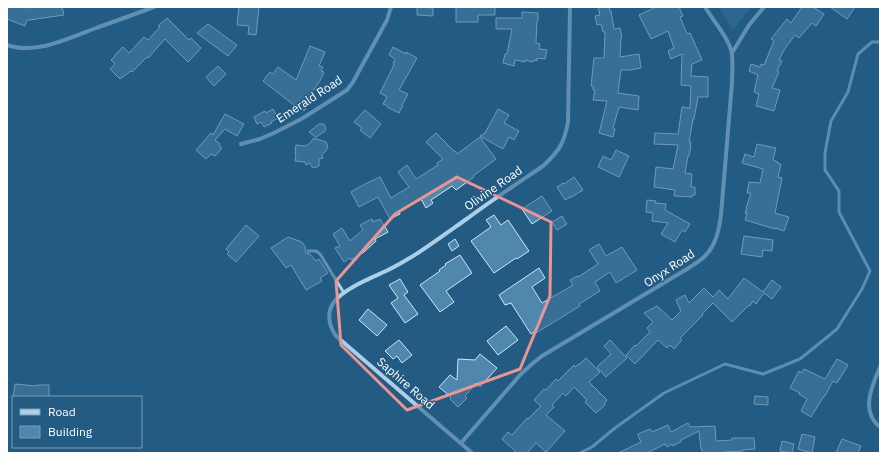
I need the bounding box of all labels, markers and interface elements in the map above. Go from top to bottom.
street label: Emerald Road [273,72,345,126]
street label: Olivine Road [461,162,525,214]
street label: Onyx Road [641,246,697,290]
street label: Saphire Road [374,354,438,412]
legend [12,396,142,448]
text: Road [48,404,76,419]
text: Building [48,424,93,439]

